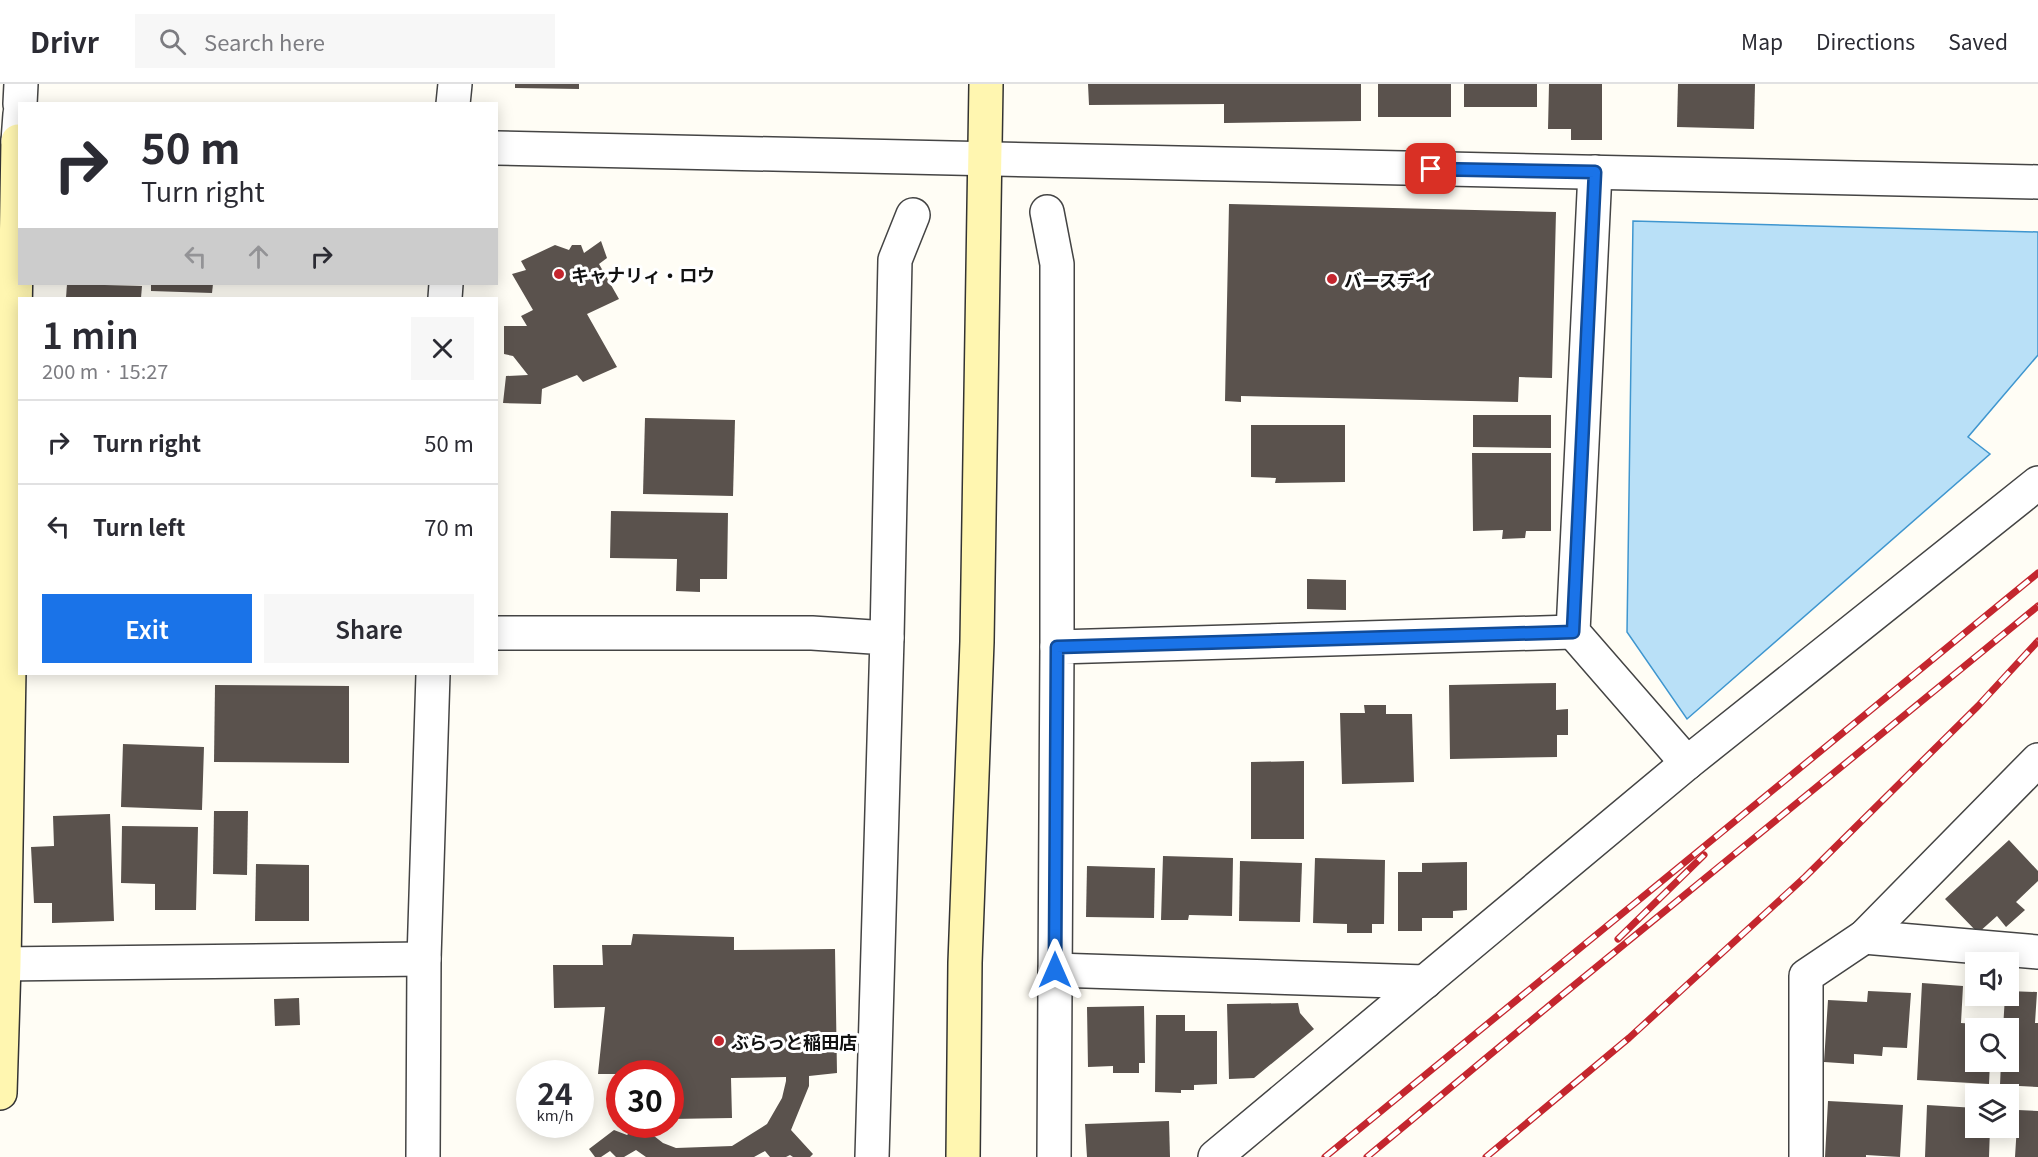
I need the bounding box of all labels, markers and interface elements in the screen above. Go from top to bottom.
search box [135,14,555,68]
text: Drivr [30,21,99,61]
icon: search [156,25,189,58]
text: Search here [204,25,325,57]
text: Map [1741,26,1783,56]
text: Directions [1816,26,1915,56]
text: Saved [1948,26,2008,56]
text: 50 m [141,115,241,176]
icon: right [42,126,120,204]
pin [1405,143,1456,194]
icon: arrive [1414,152,1447,185]
text: Turn right [141,171,265,210]
icon: left [179,240,212,273]
icon: ahead [242,240,275,273]
icon: right [305,240,338,273]
place label: キャナリィ・ロウ [571,261,715,287]
place label: バースデイ [1344,266,1433,292]
marker: キャナリィ・ロウ [552,267,566,281]
marker: バースデイ [1325,272,1339,286]
text: 1 min [42,307,139,359]
button: close [411,317,474,380]
text: 200 m · 15:27 [42,356,168,385]
icon: right [42,426,75,459]
text: Turn right [93,426,201,458]
text: 50 m [424,426,474,458]
icon: left [42,510,75,543]
text: Turn left [93,510,185,542]
text: 70 m [424,510,474,542]
button: Exit [42,594,252,663]
button: Share [264,594,474,663]
position arrow [1023,938,1087,1002]
map controls [1965,952,2019,1138]
button: sound [1965,952,2019,1006]
button: search [1965,1018,2019,1072]
place label: ぶらっと稲田店 [731,1028,857,1054]
marker: ぶらっと稲田店 [712,1034,726,1048]
speed limit sign: 30 [606,1060,684,1138]
text: 24 [537,1070,573,1114]
button: layers [1965,1084,2019,1138]
text: km/h [536,1104,574,1125]

